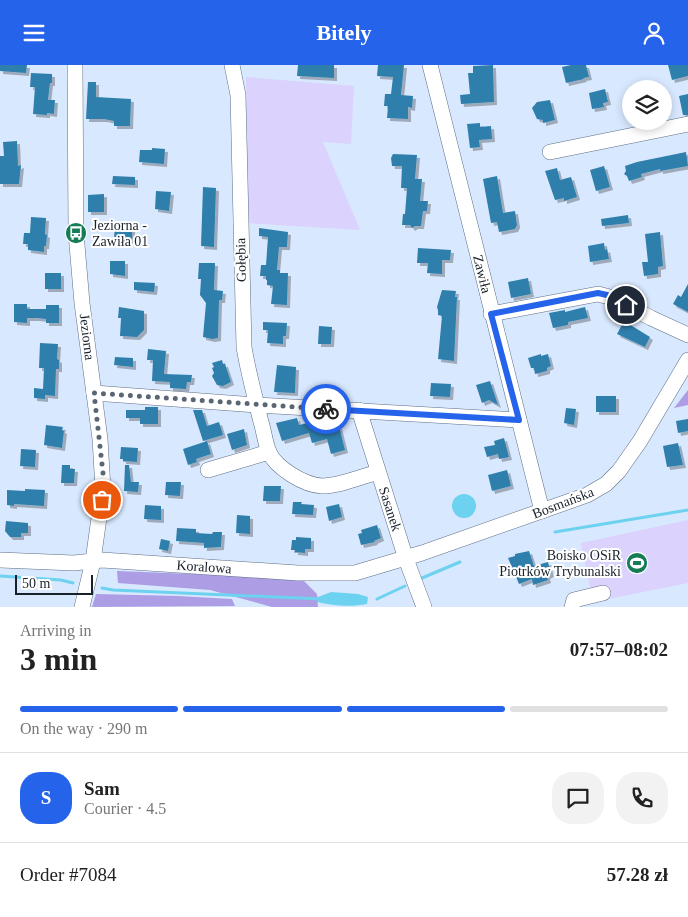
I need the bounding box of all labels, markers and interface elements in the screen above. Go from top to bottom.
icon: menu [20,19,48,47]
icon: person [640,19,668,47]
text: Bitely [317,20,372,45]
map controls [622,80,672,130]
button: layers [622,80,672,130]
place label: Jeziorna - Zawiła 01 [92,218,148,249]
bus stop icon: Jeziorna - Zawiła 01 [64,221,88,245]
street label: Gołębia [233,237,249,282]
street label: Zawiła [470,253,494,295]
pin [605,284,647,326]
icon: home [612,291,640,319]
street label: Jeziorna [77,313,97,362]
courier [301,384,351,434]
icon: bike [312,395,340,423]
pin [81,479,123,521]
street label: Bosmańska [530,484,597,522]
street label: Sasanek [376,485,404,533]
icon: bag [88,486,116,514]
place label: Boisko OSiR Piotrków Trybunalski [499,548,622,579]
sports icon: Boisko OSiR Piotrków Trybunalski [625,551,649,575]
street label: Koralowa [176,558,233,576]
scale bar [15,572,92,595]
text: 50 m [22,576,50,591]
text: Arriving in [20,622,92,639]
text: 07:57–08:02 [570,639,668,660]
text: 3 min [20,641,97,677]
text: On the way · 290 m [20,720,148,737]
button: chat [552,772,604,824]
button: phone [616,772,668,824]
text: Sam [84,778,120,799]
text: S [41,787,51,808]
text: Courier · 4.5 [84,800,166,817]
text: Order #7084 [20,864,117,885]
text: 57.28 zł [607,864,668,885]

